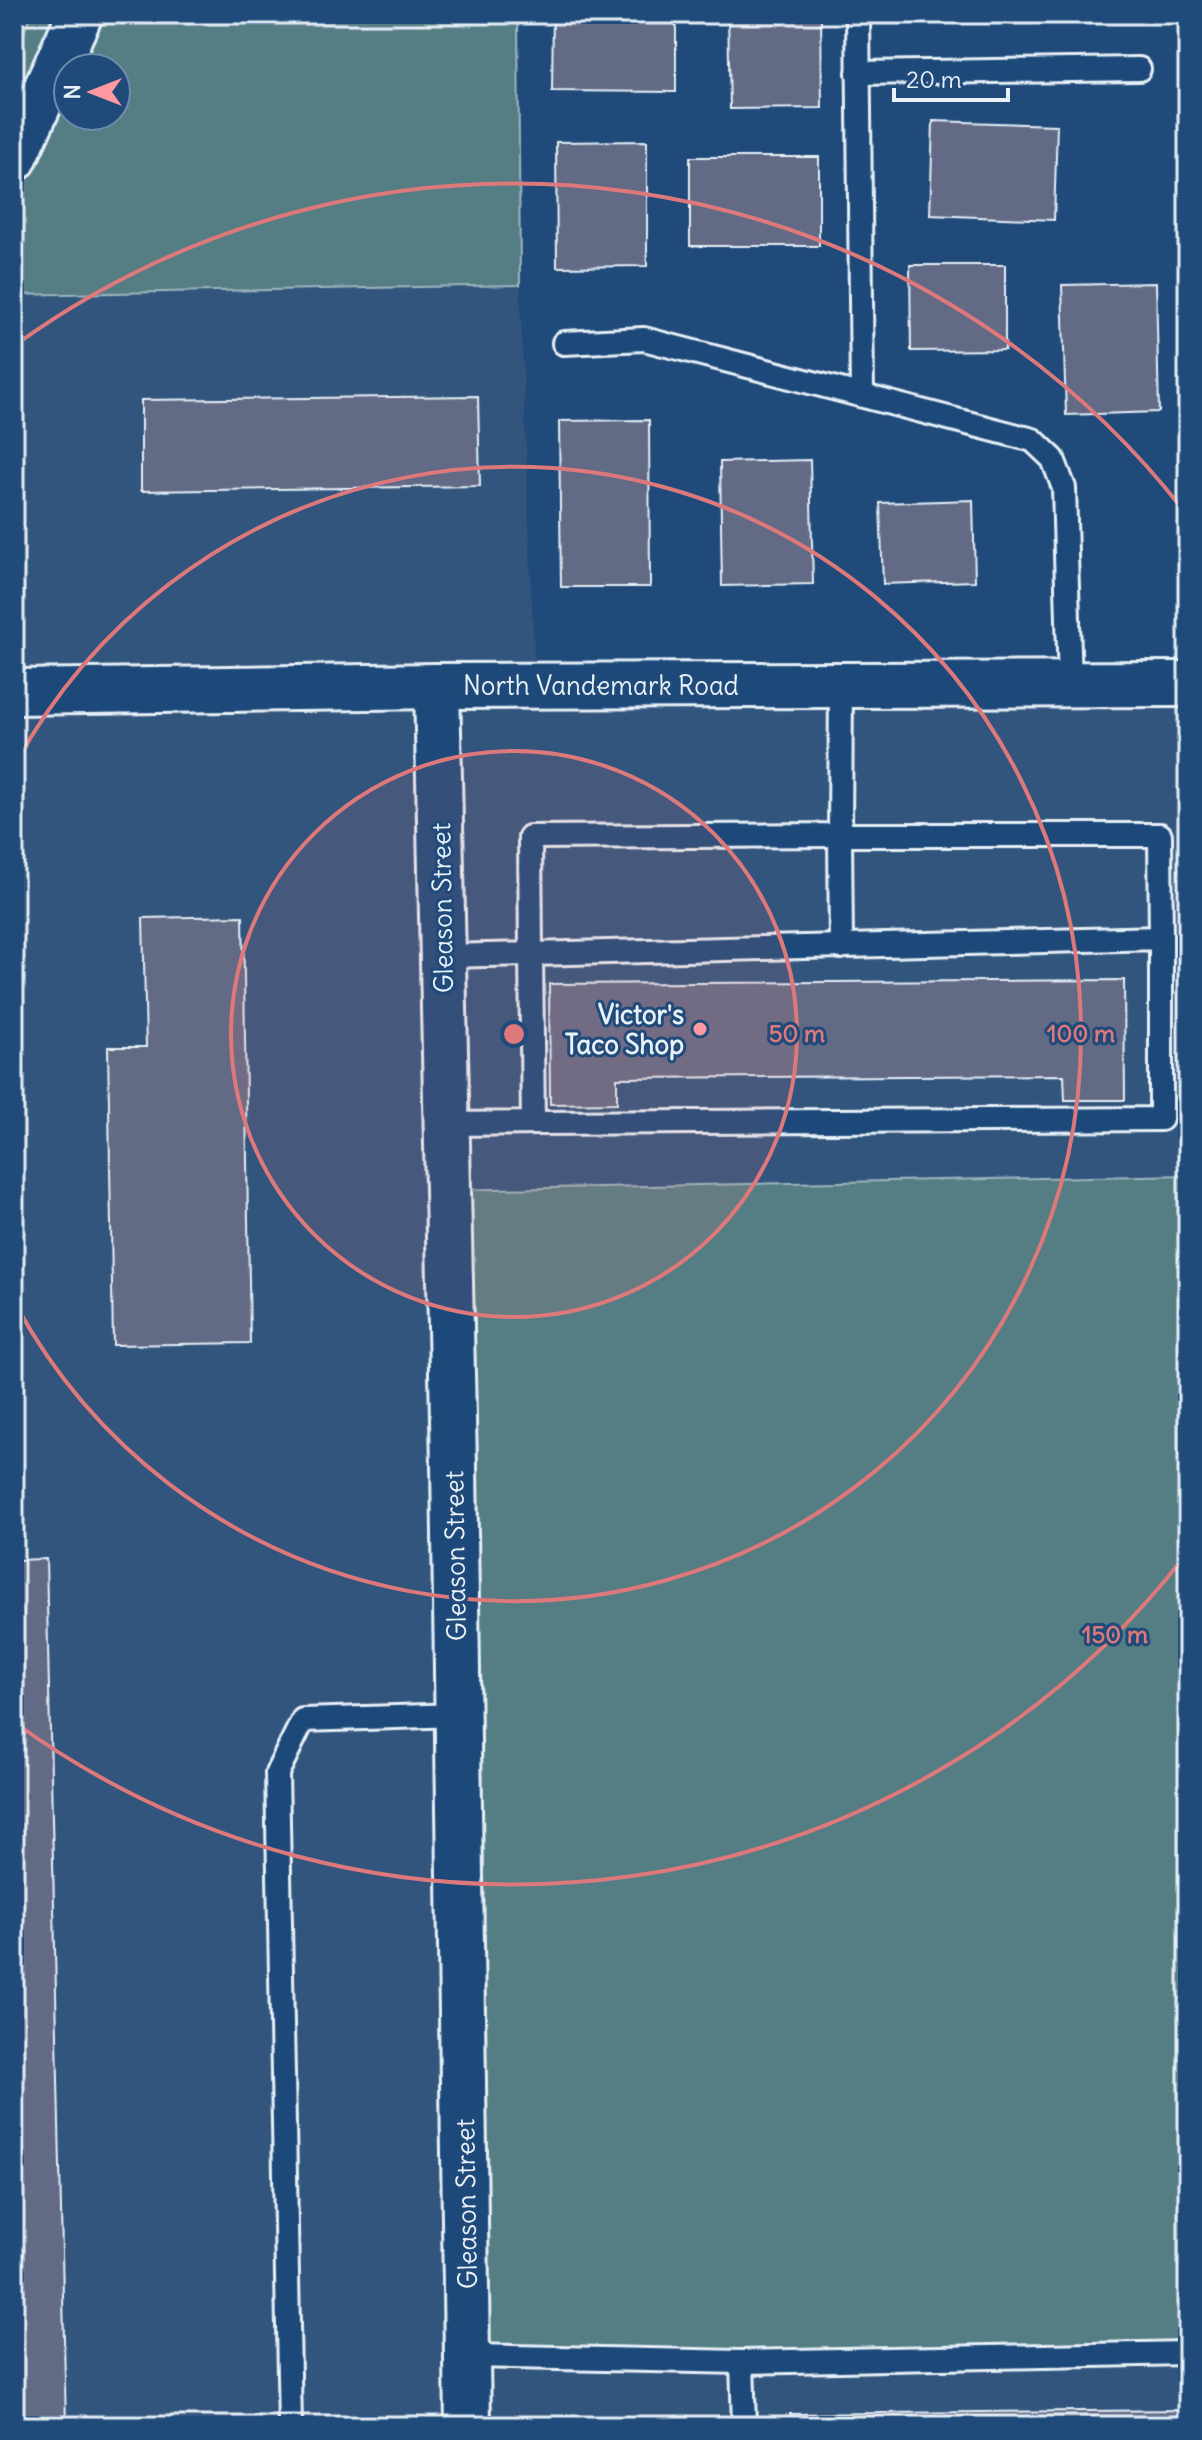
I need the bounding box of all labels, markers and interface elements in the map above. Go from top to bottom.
north arrow [52,52,132,132]
scale bar [894,52,1008,102]
text: 20 m [906,64,962,94]
text: N [58,84,86,100]
street label: North Vandemark Road [463,669,739,702]
street label: Gleason Street [424,822,460,994]
place label: Victor's Taco Shop [565,998,684,1061]
text: 50 m [769,1018,825,1048]
text: 100 m [1047,1018,1115,1048]
centre of rings [500,1020,528,1048]
marker: Victor's Taco Shop [691,1020,709,1038]
street label: Gleason Street [437,1470,473,1642]
text: 150 m [1082,1619,1148,1649]
street label: Gleason Street [448,2118,484,2290]

